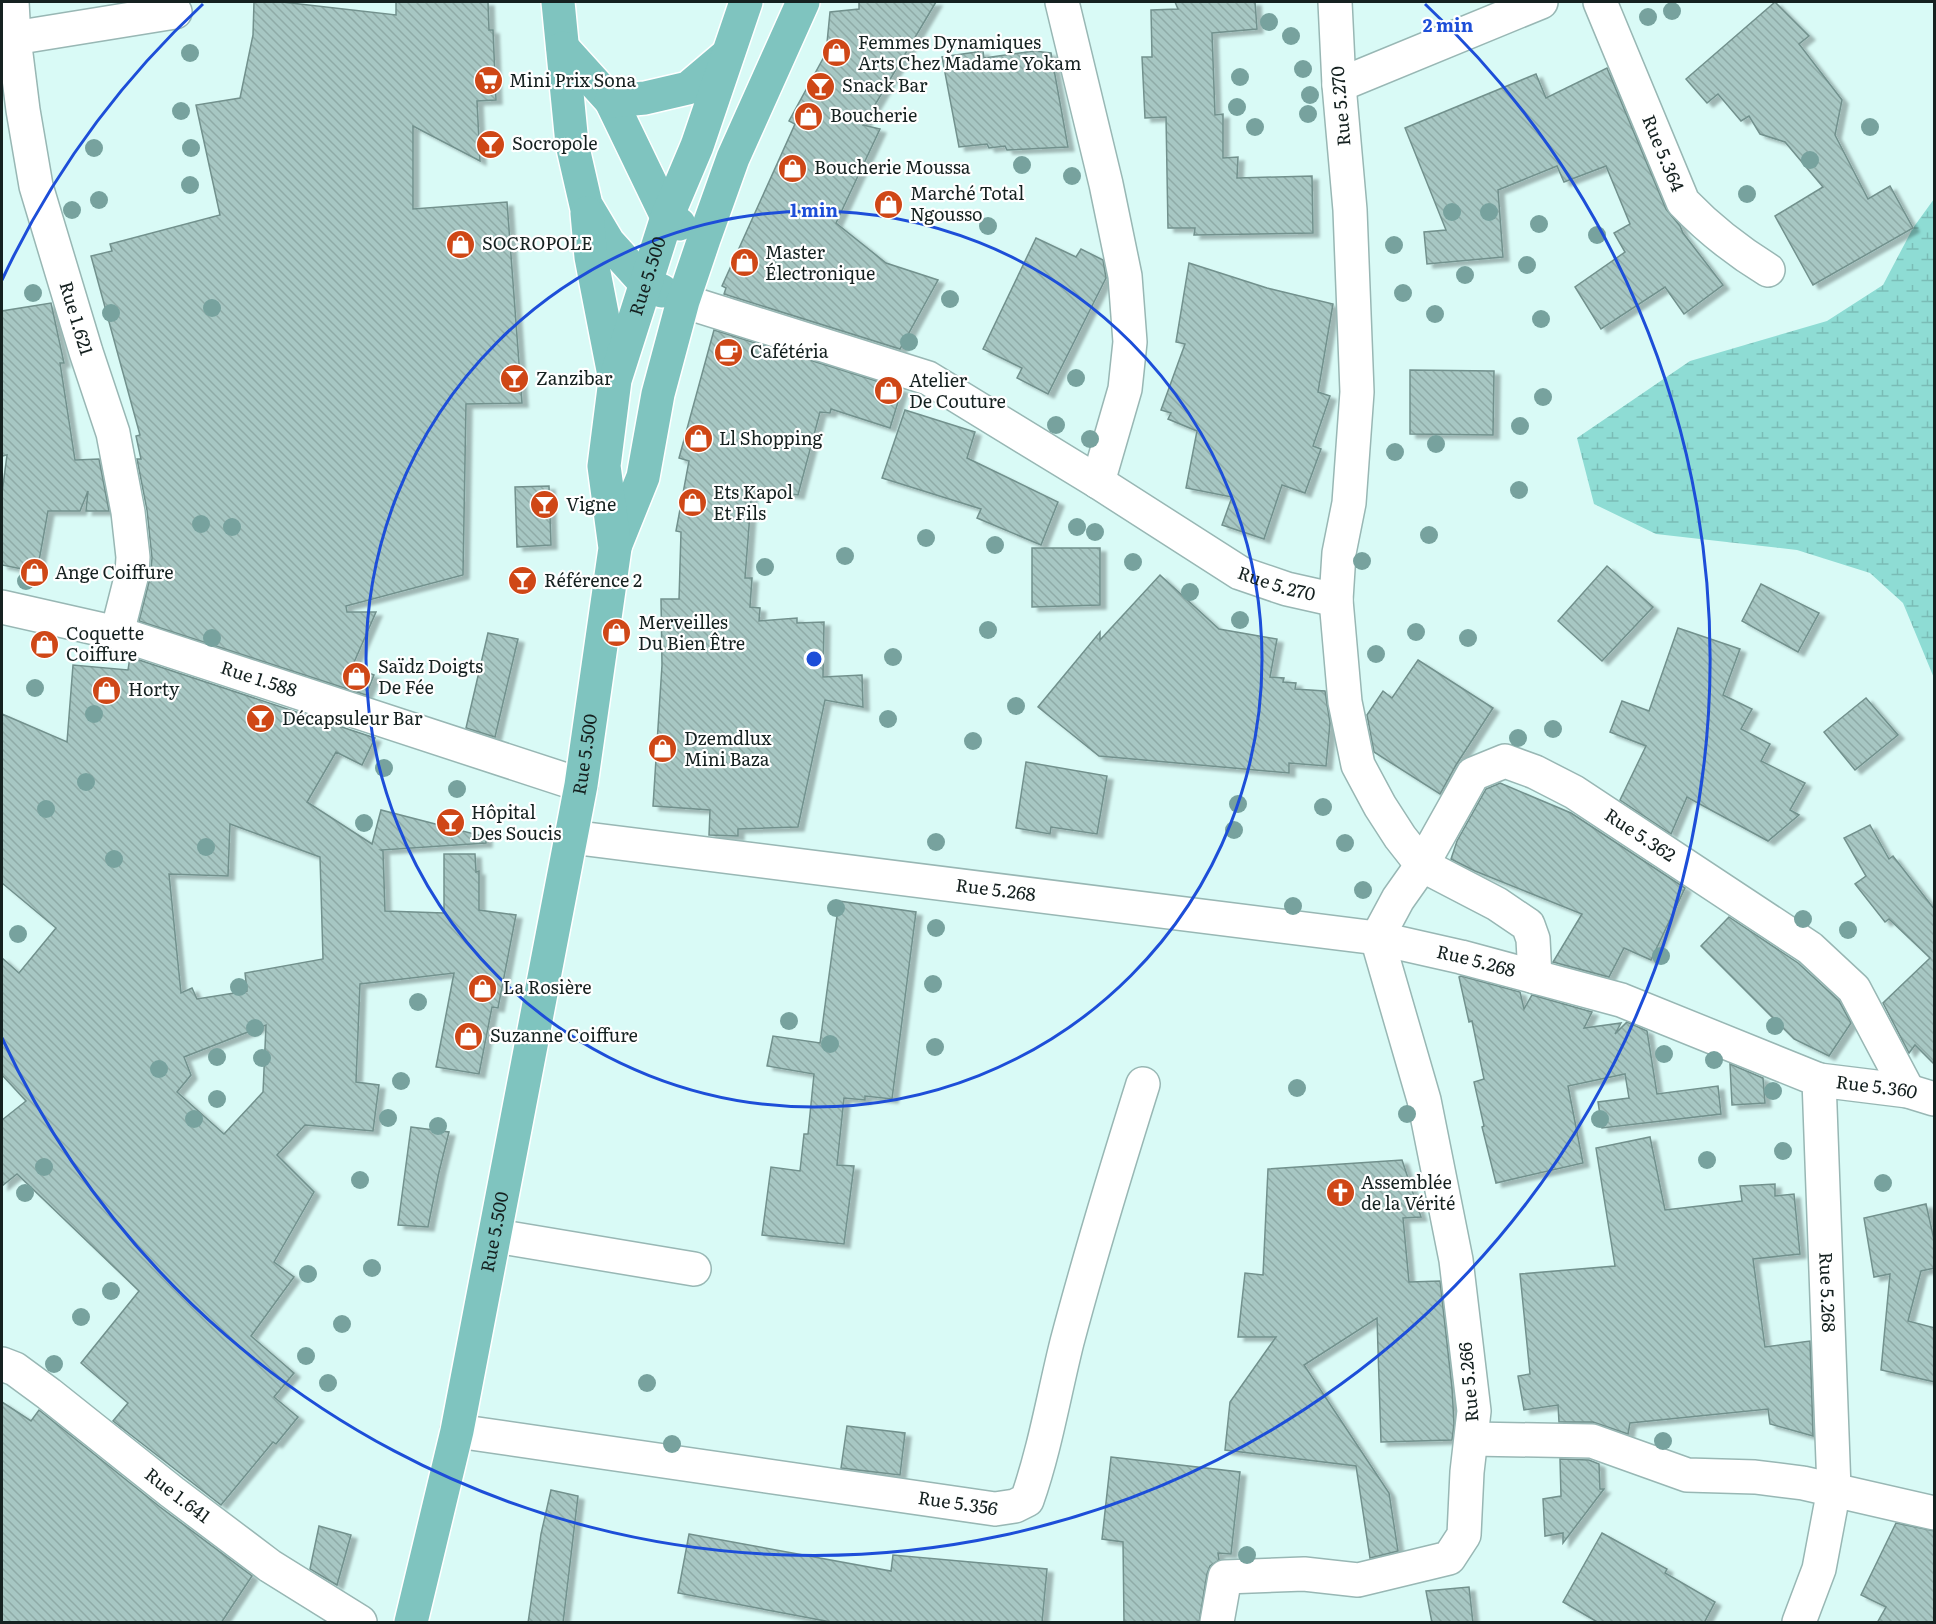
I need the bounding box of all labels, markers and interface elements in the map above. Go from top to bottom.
text: 2 min [1423,11,1474,38]
place label: Femmes Dynamiques Arts Chez Madame Yokam [858,28,1081,76]
shop icon: Femmes Dynamiques Arts Chez Madame Yokam [821,37,853,69]
supermarket icon: Mini Prix Sona [472,65,504,97]
street label: Rue 5.270 [1323,65,1356,147]
place label: Mini Prix Sona [509,66,637,93]
bar icon: Snack Bar [805,70,837,102]
place label: Snack Bar [842,71,928,98]
shop icon: Boucherie [793,100,825,132]
place label: Boucherie [830,101,917,128]
street label: Rue 5.364 [1636,110,1692,196]
bar icon: Socropole [475,128,507,160]
place label: Socropole [512,129,598,156]
shop icon: Boucherie Moussa [777,152,809,184]
place label: Boucherie Moussa [814,153,971,180]
place label: Marché Total Ngousso [910,179,1024,227]
shop icon: Marché Total Ngousso [873,188,905,220]
text: 1 min [790,196,839,223]
shop icon: SOCROPOLE [445,228,477,260]
place label: SOCROPOLE [482,229,593,256]
street label: Rue 5.500 [621,233,672,319]
place label: Master Électronique [765,238,875,286]
shop icon: Master Électronique [728,247,760,279]
street label: Rue 1.621 [53,278,101,358]
cafe icon: Cafétéria [713,336,745,368]
place label: Cafétéria [750,337,829,364]
bar icon: Zanzibar [499,363,531,395]
place label: Zanzibar [536,364,613,391]
place label: Atelier De Couture [909,366,1006,414]
shop icon: Atelier De Couture [872,375,904,407]
shop icon: Ll Shopping [682,423,714,455]
place label: Ll Shopping [719,424,824,451]
place label: Ets Kapol Et Fils [713,478,793,526]
shop icon: Ets Kapol Et Fils [676,487,708,519]
bar icon: Vigne [529,489,561,521]
place label: Vigne [566,490,616,517]
shop icon: Ange Coiffure [18,557,50,589]
place label: Ange Coiffure [55,558,174,585]
street label: Rue 5.270 [1234,558,1318,607]
bar icon: Référence 2 [507,565,539,597]
place label: Référence 2 [544,566,642,593]
place label: Merveilles Du Bien Être [638,608,745,656]
shop icon: Merveilles Du Bien Être [601,617,633,649]
place label: Coquette Coiffure [66,619,144,667]
shop icon: Coquette Coiffure [29,628,61,660]
centre of rings [804,649,824,669]
place label: Saïdz Doigts De Fée [378,652,483,700]
street label: Rue 1.588 [217,653,301,703]
shop icon: Saïdz Doigts De Fée [341,661,373,693]
shop icon: Horty [91,674,123,706]
place label: Horty [128,675,180,702]
bar icon: Décapsuleur Bar [245,703,277,735]
place label: Décapsuleur Bar [282,704,423,731]
street label: Rue 5.500 [564,712,603,797]
place label: Dzemdlux Mini Baza [684,724,772,772]
shop icon: Dzemdlux Mini Baza [647,733,679,765]
place label: Hôpital Des Soucis [471,798,561,846]
street label: Rue 5.362 [1600,801,1682,868]
bar icon: Hôpital Des Soucis [434,807,466,839]
street label: Rue 5.268 [954,870,1038,907]
street label: Rue 5.268 [1434,937,1519,983]
shop icon: La Rosière [466,972,498,1004]
place label: La Rosière [503,973,592,1000]
shop icon: Suzanne Coiffure [453,1020,485,1052]
place label: Suzanne Coiffure [490,1021,638,1048]
street label: Rue 5.360 [1835,1067,1921,1105]
place label: Assemblée de la Vérité [1361,1168,1455,1216]
church icon: Assemblée de la Vérité [1324,1177,1356,1209]
street label: Rue 5.500 [473,1189,515,1274]
street label: Rue 5.268 [1813,1251,1843,1333]
street label: Rue 5.266 [1451,1341,1484,1423]
street label: Rue 1.641 [140,1460,217,1529]
street label: Rue 5.356 [916,1483,1000,1521]

